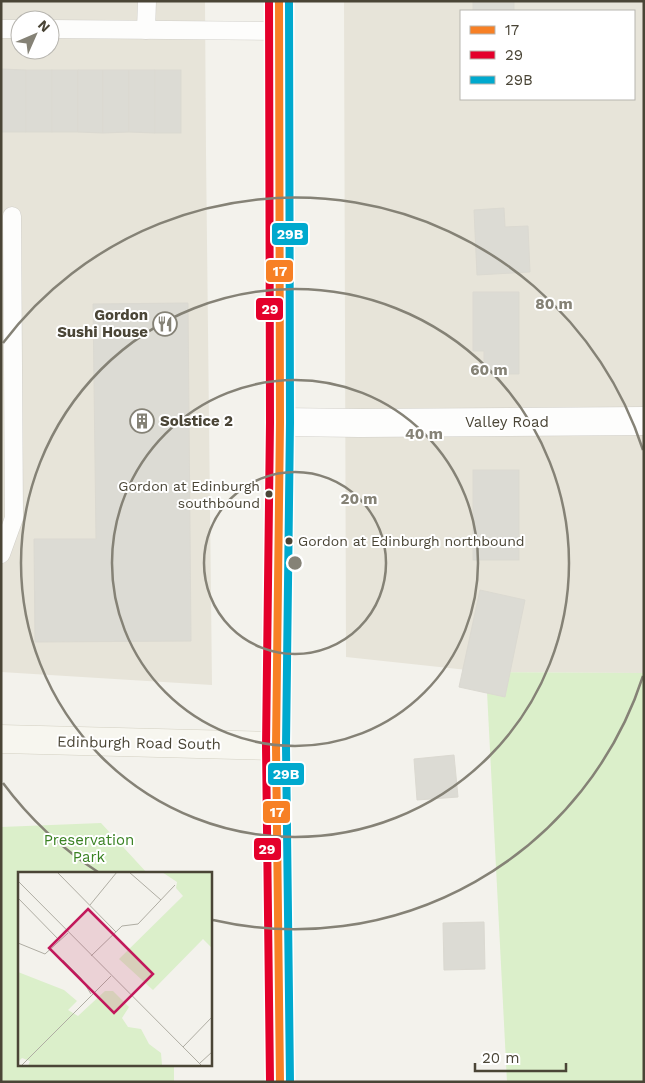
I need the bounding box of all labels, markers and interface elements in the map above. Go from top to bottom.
north arrow [10,10,60,60]
legend [460,10,635,100]
text: N [35,16,54,35]
text: 17 [505,21,519,39]
text: 29 [505,46,523,64]
text: 29B [505,71,533,89]
line badge: 29B [271,222,309,246]
text: 29B [277,226,304,242]
line badge: 17 [265,259,294,283]
text: 17 [273,263,288,279]
text: 80 m [535,295,573,313]
line badge: 29 [255,297,284,321]
text: 29 [262,301,278,317]
place label: Gordon Sushi House [57,306,148,341]
restaurant icon: Gordon Sushi House [152,311,178,337]
text: 60 m [470,361,508,379]
building icon: Solstice 2 [129,408,155,434]
place label: Solstice 2 [160,412,233,430]
street label: Valley Road [465,413,549,431]
text: 40 m [405,425,443,443]
place label: Gordon at Edinburgh southbound [118,478,260,511]
marker: Gordon at Edinburgh southbound [264,489,274,499]
text: 20 m [340,490,378,508]
place label: Gordon at Edinburgh northbound [298,533,525,549]
marker: Gordon at Edinburgh northbound [284,536,294,546]
centre of rings [286,554,304,572]
street label: Edinburgh Road South [57,733,221,753]
line badge: 29B [267,762,305,786]
text: 29B [273,766,300,782]
line badge: 17 [262,800,291,824]
text: 17 [270,804,285,820]
park label: Preservation Park [44,831,134,866]
line badge: 29 [253,837,282,861]
text: 29 [259,841,275,857]
inset map [18,872,211,1066]
scale bar [475,1040,566,1072]
text: 20 m [482,1049,520,1067]

